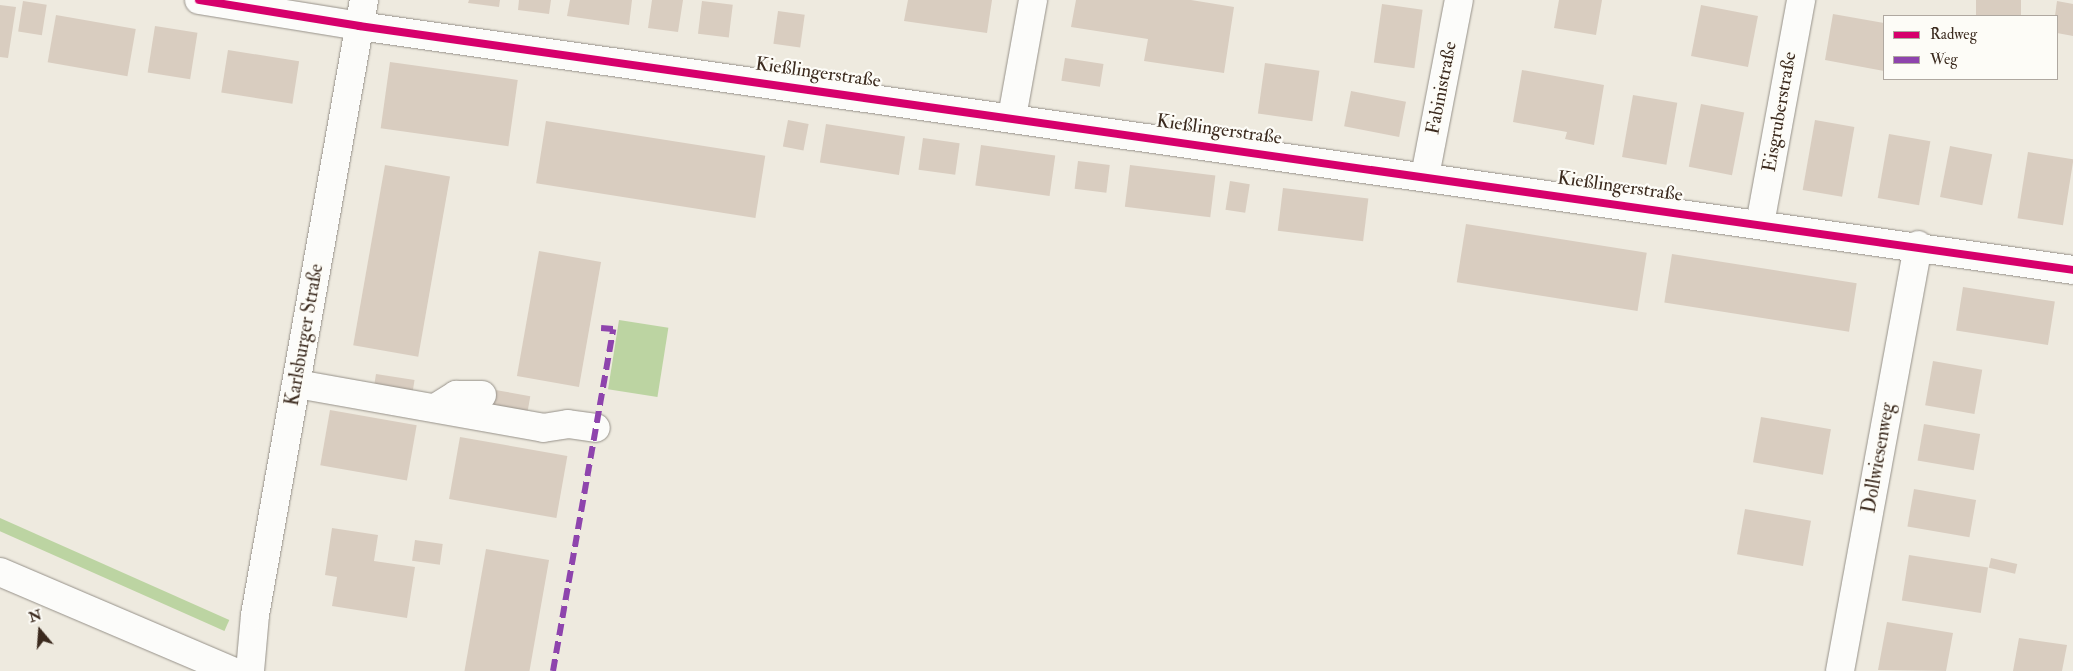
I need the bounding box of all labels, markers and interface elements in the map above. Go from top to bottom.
legend [1883,15,2058,80]
text: Radweg [1930,25,1977,44]
street label: Fabinistraße [1422,40,1462,136]
street label: Eisgruberstraße [1758,50,1802,174]
text: Weg [1930,50,1958,69]
street label: Kießlingerstraße [754,53,882,93]
street label: Kießlingerstraße [1155,110,1283,150]
street label: Kießlingerstraße [1556,167,1684,207]
street label: Karlsburger Straße [281,262,329,408]
street label: Dollwiesenweg [1858,401,1900,515]
north arrow [15,606,65,656]
text: N [27,606,44,626]

